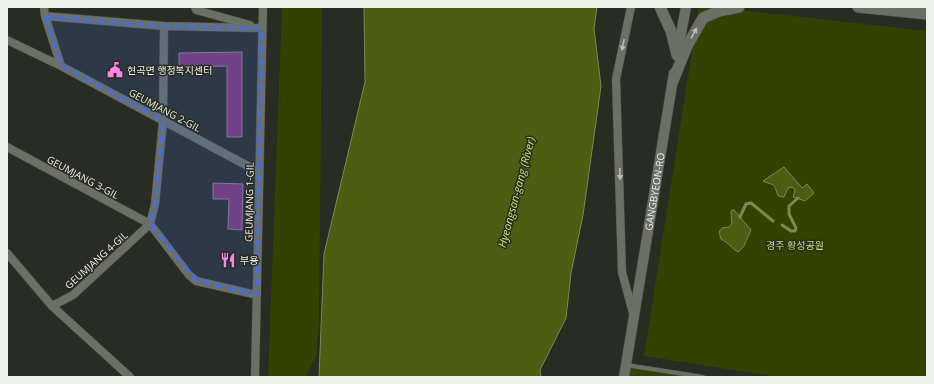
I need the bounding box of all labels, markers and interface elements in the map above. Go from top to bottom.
one-way arrow [691,27,698,39]
one-way arrow [619,39,625,51]
public building icon: 현곡면 행정복지센터 [106,61,124,79]
place label: 현곡면 행정복지센터 [127,63,212,77]
street label: GEUMJANG 2-GIL [127,85,203,135]
water label: Hyeongsan-gang (River) [494,135,538,249]
street label: GANGBYEON-RO [641,151,668,231]
street label: GEUMJANG 3-GIL [45,152,121,202]
street label: GEUMJANG 1-GIL [241,162,257,242]
one-way arrow [617,168,623,181]
street label: GEUMJANG 4-GIL [62,228,130,292]
park label: 경주 황성공원 [766,238,824,252]
restaurant icon: 부용 [219,251,237,269]
place label: 부용 [240,253,258,267]

